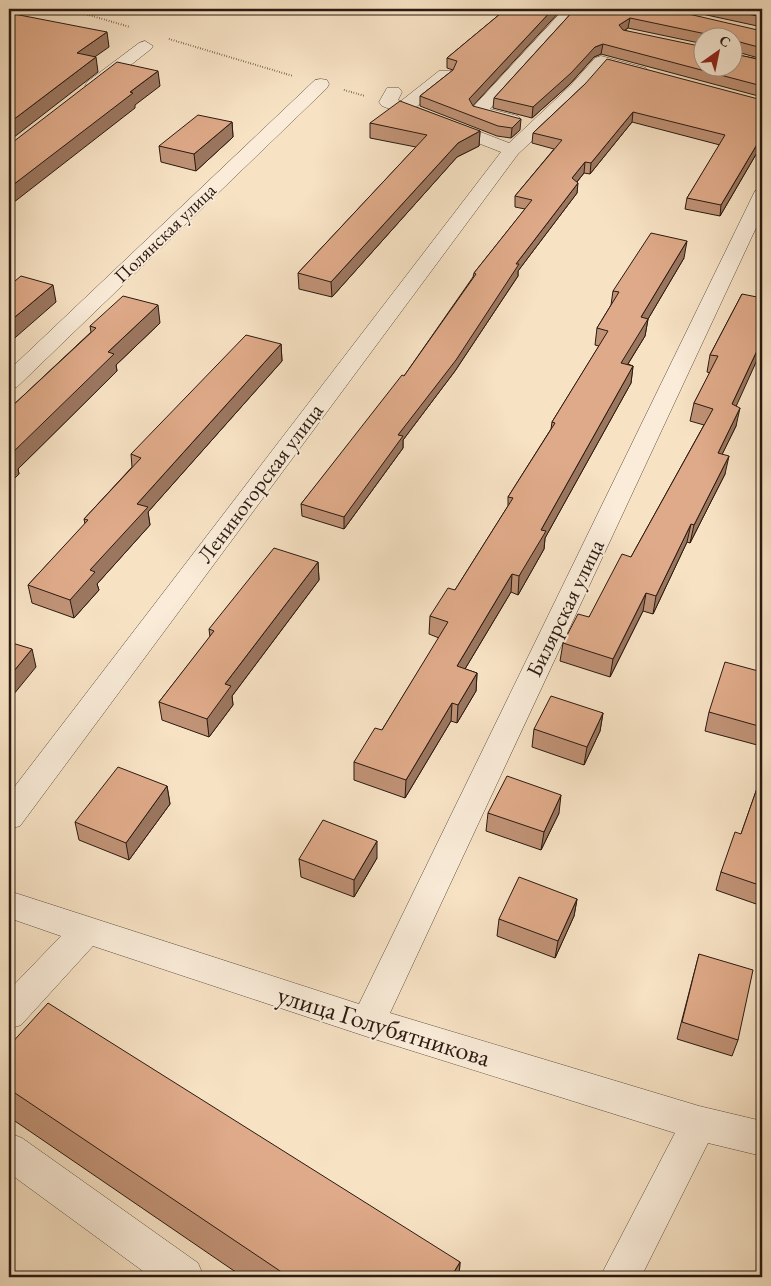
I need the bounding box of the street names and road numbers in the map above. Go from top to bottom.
street label: Полянская улица [109,178,222,288]
street label: Лениногорская улица [190,397,330,569]
street label: Билярская улица [519,534,611,682]
street label: улица Голубятникова [273,977,495,1075]

